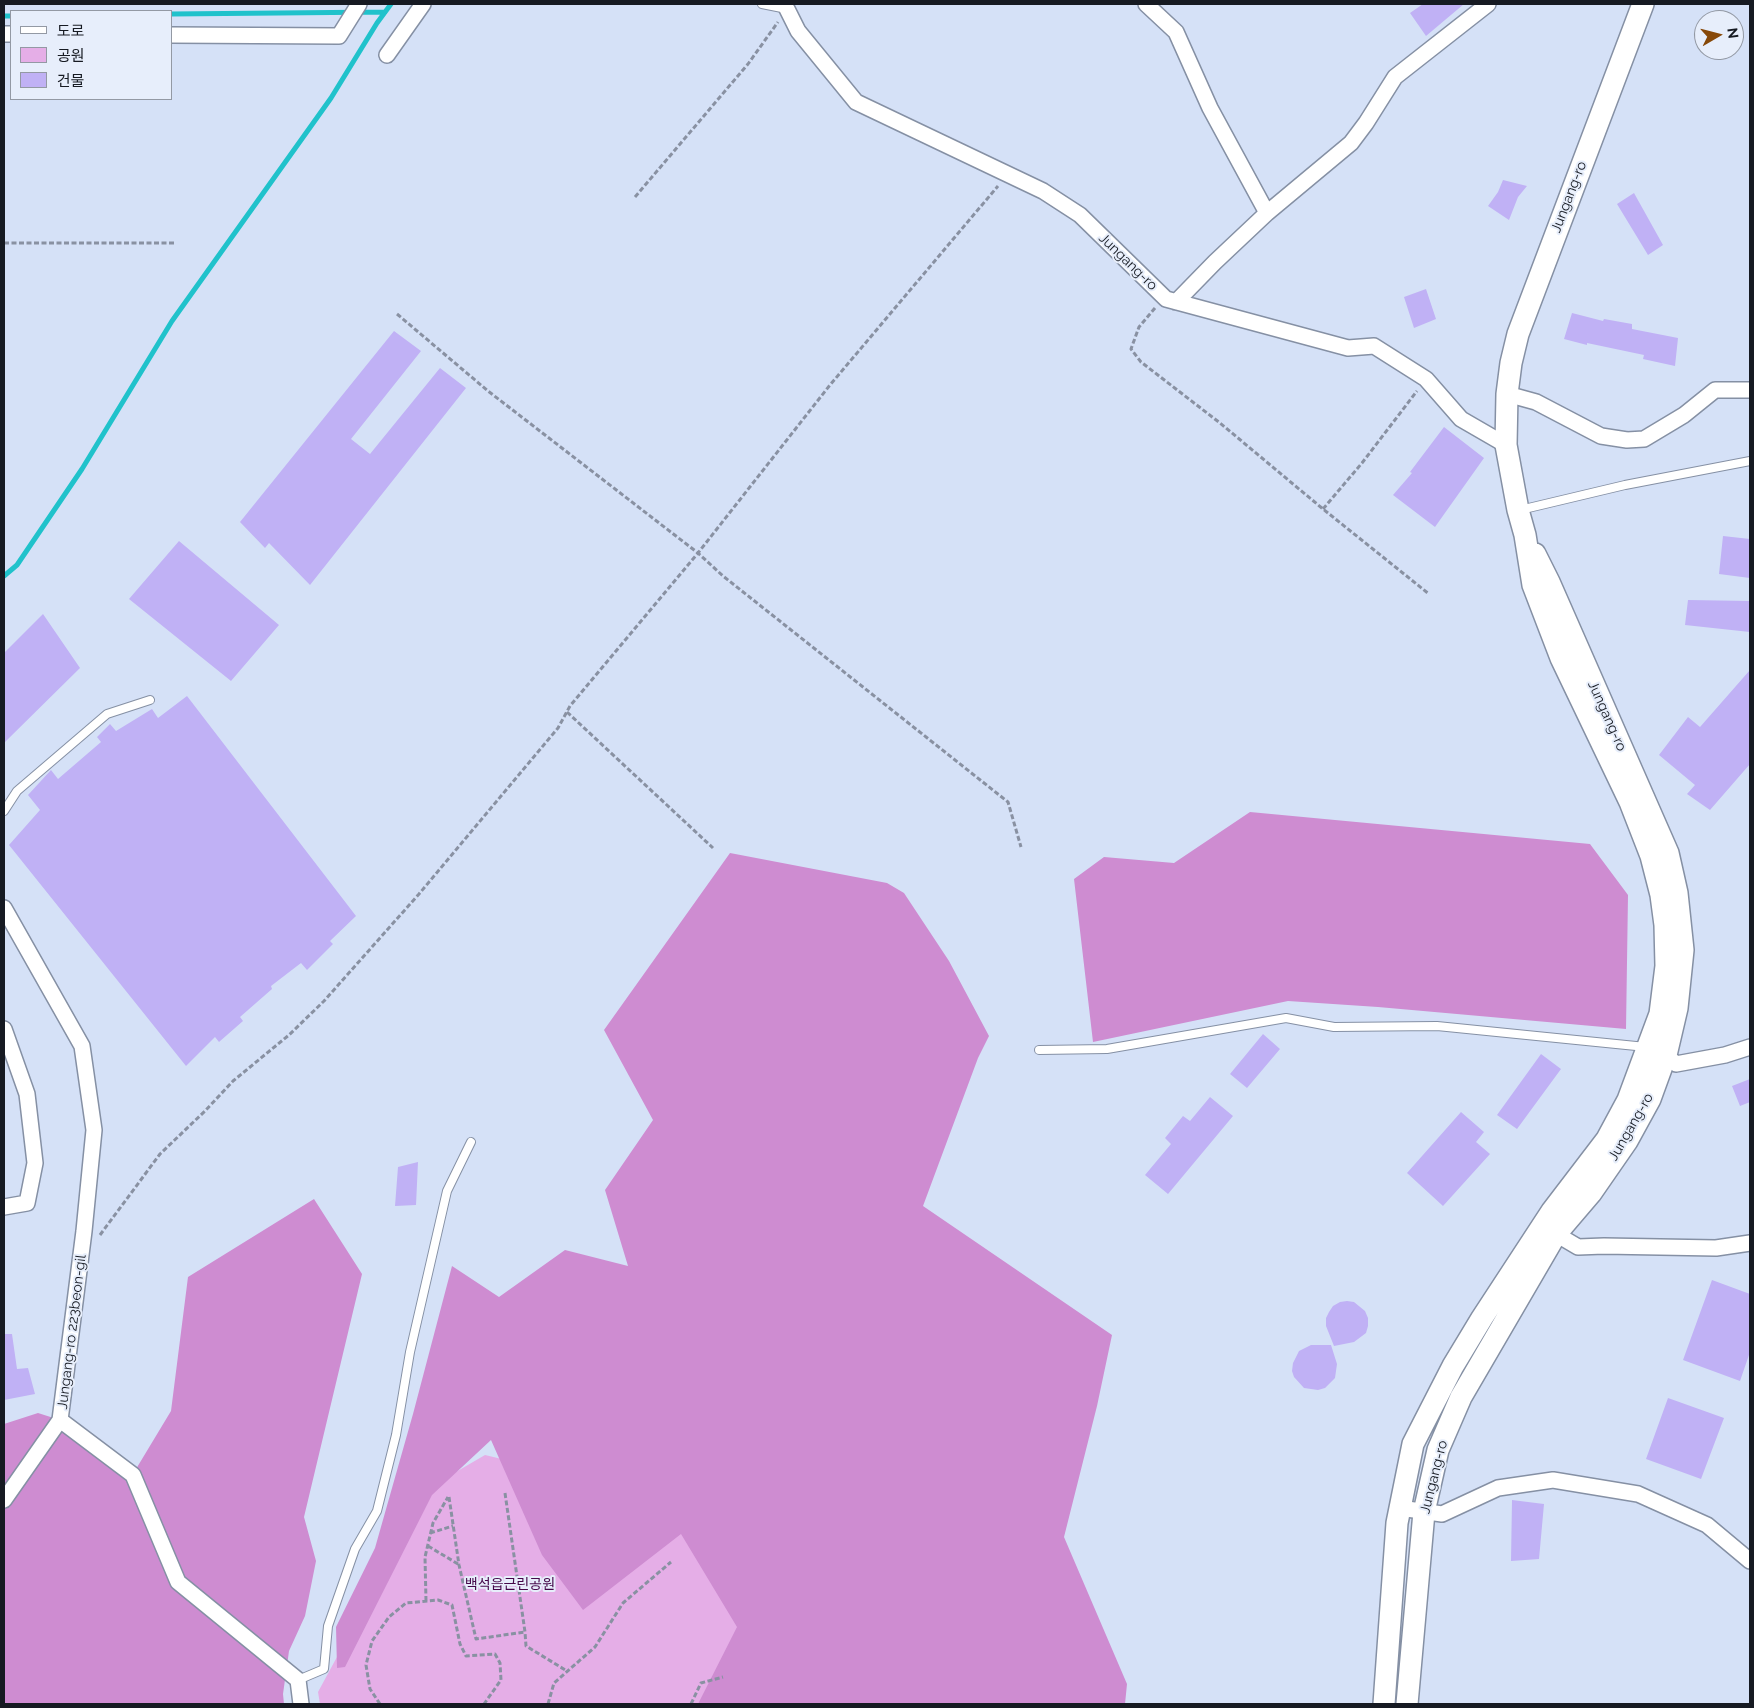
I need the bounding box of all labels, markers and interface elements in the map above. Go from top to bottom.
legend [10,10,172,100]
north arrow [1694,10,1744,60]
text: 도로 [57,22,85,40]
text: N [1724,27,1742,39]
text: 공원 [57,47,85,65]
text: 건물 [57,72,85,90]
street label: Jungang-ro [1548,159,1590,235]
street label: Jungang-ro [1095,230,1161,294]
street label: Jungang-ro [1584,678,1630,754]
street label: Jungang-ro [1605,1090,1657,1164]
street label: Jungang-ro 223beon-gil [54,1254,90,1410]
street label: Jungang-ro [1417,1439,1451,1515]
park label: 백석읍근린공원 [465,1577,555,1593]

